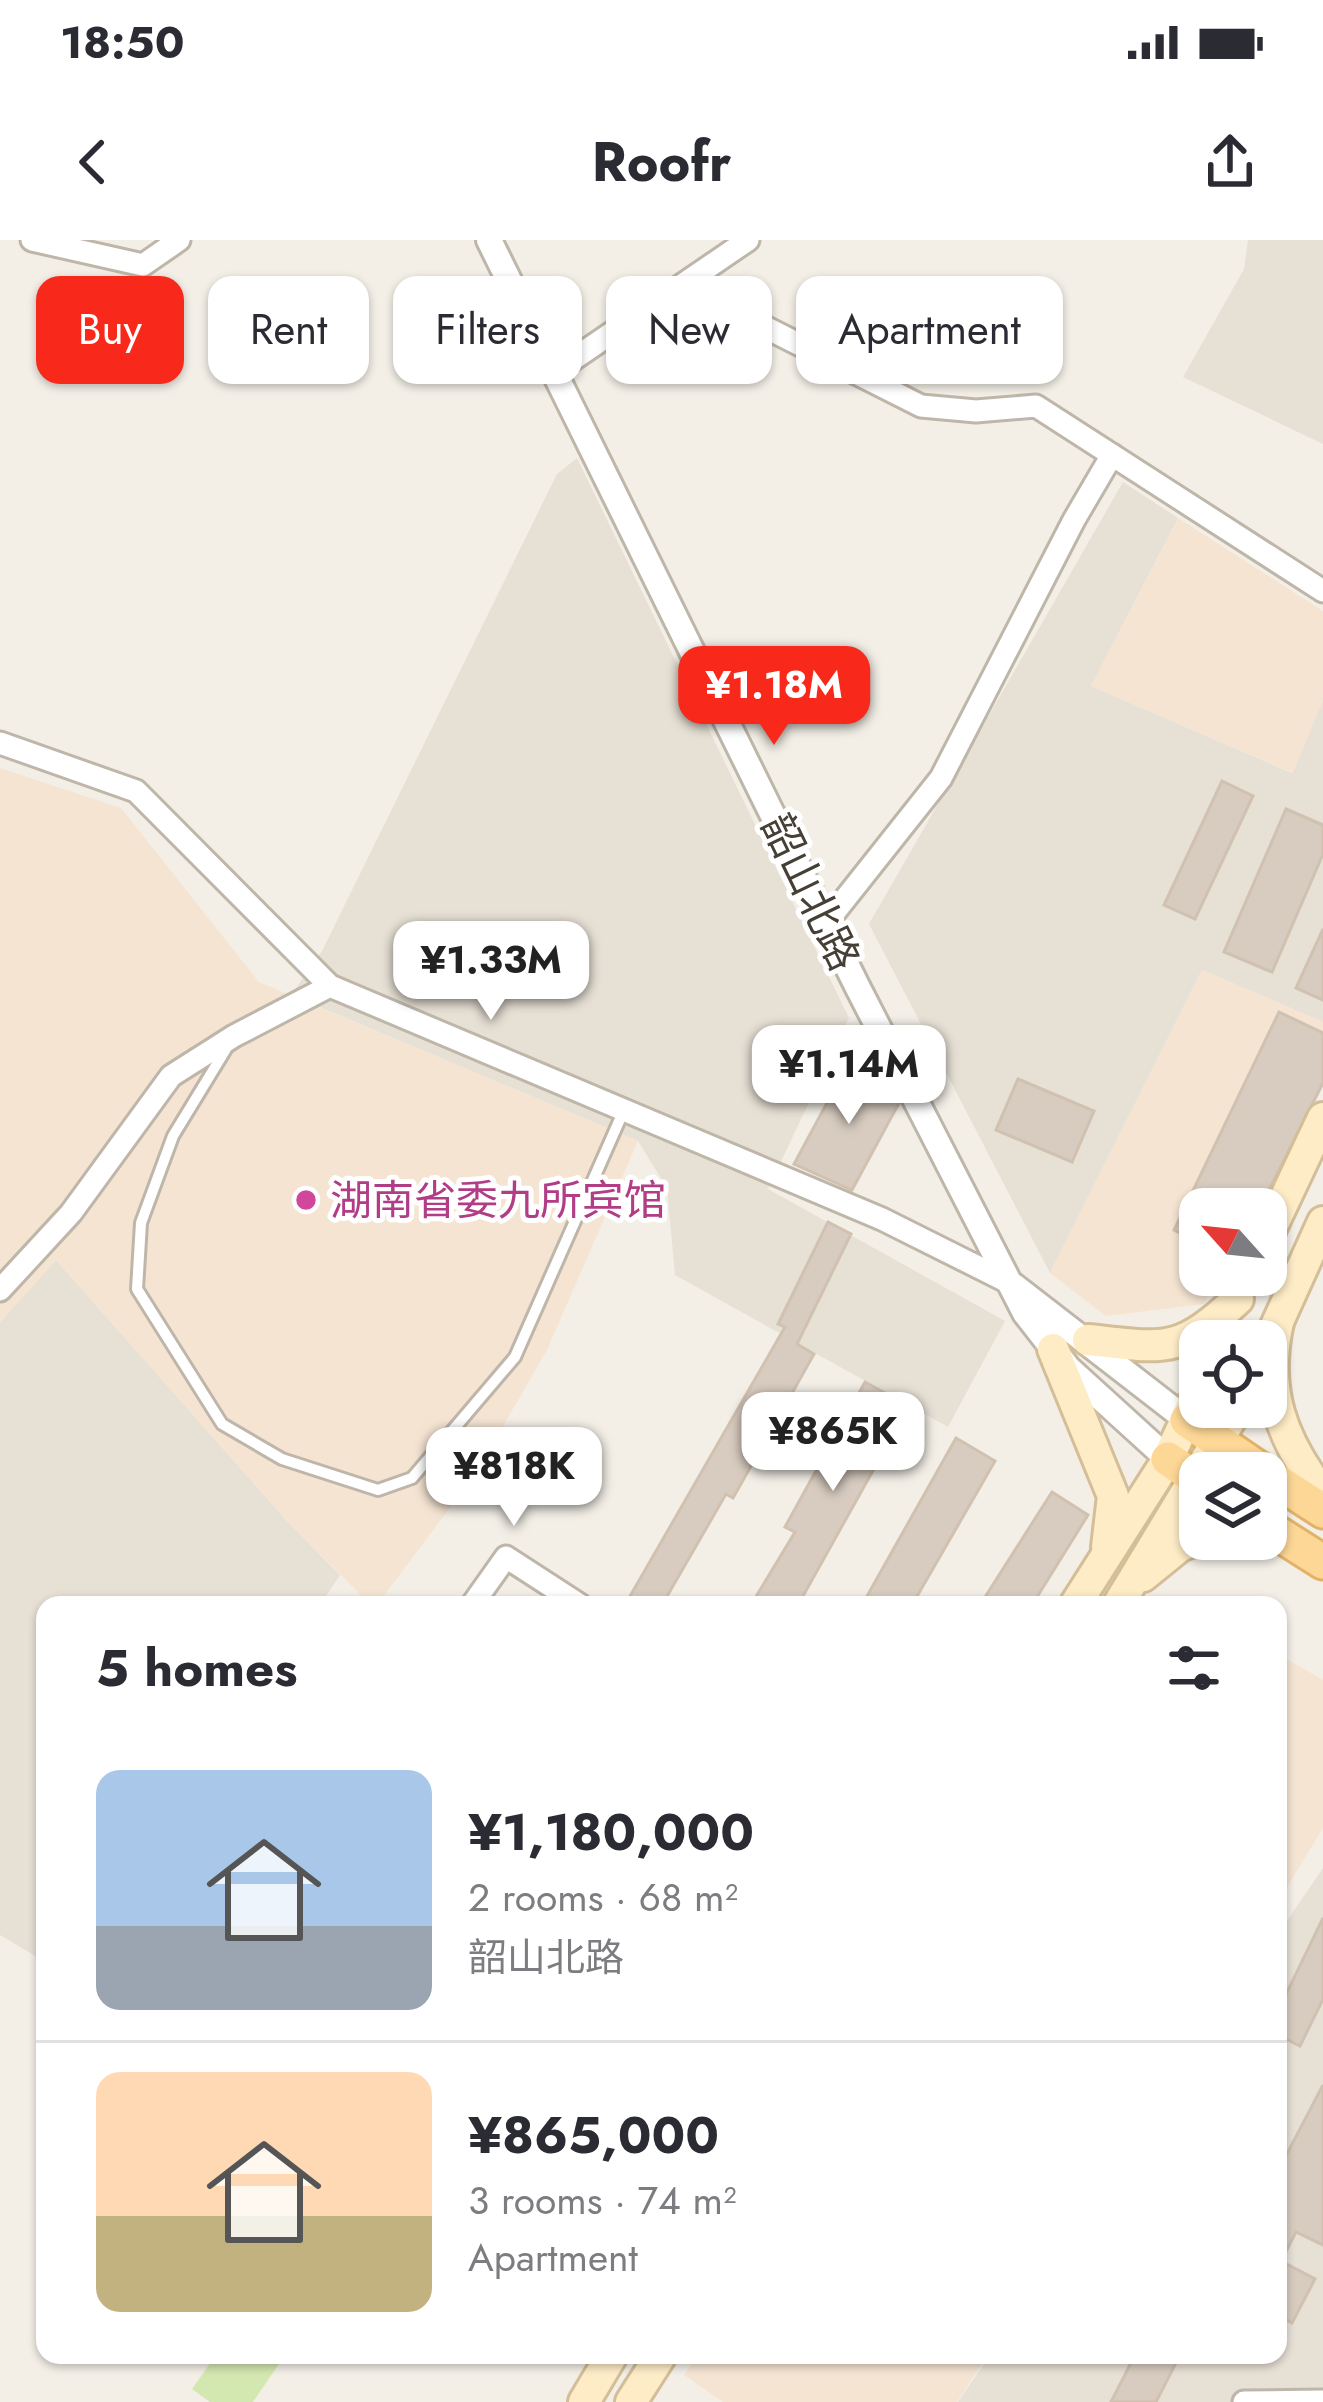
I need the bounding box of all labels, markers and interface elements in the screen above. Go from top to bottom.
text: 18:50 [60,10,184,75]
text: Roofr [592,123,731,201]
icon: back [60,129,126,195]
icon: share [1197,129,1263,195]
chip: Buy [36,276,184,384]
chip: Rent [208,276,369,384]
chip: Filters [393,276,582,384]
chip: New [606,276,772,384]
chip: Apartment [796,276,1063,384]
pin: ¥1.18M [676,646,872,748]
text: ¥1.18M [705,656,843,713]
street label: 韶山北路 [746,803,875,981]
pin: ¥1.33M [393,921,589,1023]
text: ¥1.33M [420,931,562,988]
pin: ¥1.14M [751,1025,947,1127]
text: ¥1.14M [779,1035,919,1092]
place label: 湖南省委九所宾馆 [330,1170,666,1231]
marker: 湖南省委九所宾馆 [293,1187,319,1213]
north arrow [1179,1188,1287,1296]
map controls [1179,1188,1287,1560]
button: locate [1179,1320,1287,1428]
pin: ¥865K [749,1392,917,1494]
text: ¥865K [768,1402,898,1459]
pin: ¥818K [430,1427,598,1529]
text: ¥818K [453,1437,575,1494]
button: layers [1179,1452,1287,1560]
text: 5 homes [96,1631,298,1705]
icon: filters [1161,1635,1227,1701]
text: ¥1,180,000 [468,1795,754,1869]
icon: home [192,1818,336,1962]
text: 2 rooms · 68 m² [468,1869,738,1926]
text: 韶山北路 [468,1929,624,1986]
text: ¥865,000 [468,2098,719,2172]
icon: home [192,2120,336,2264]
text: 3 rooms · 74 m² [468,2172,736,2229]
text: Apartment [468,2229,638,2286]

